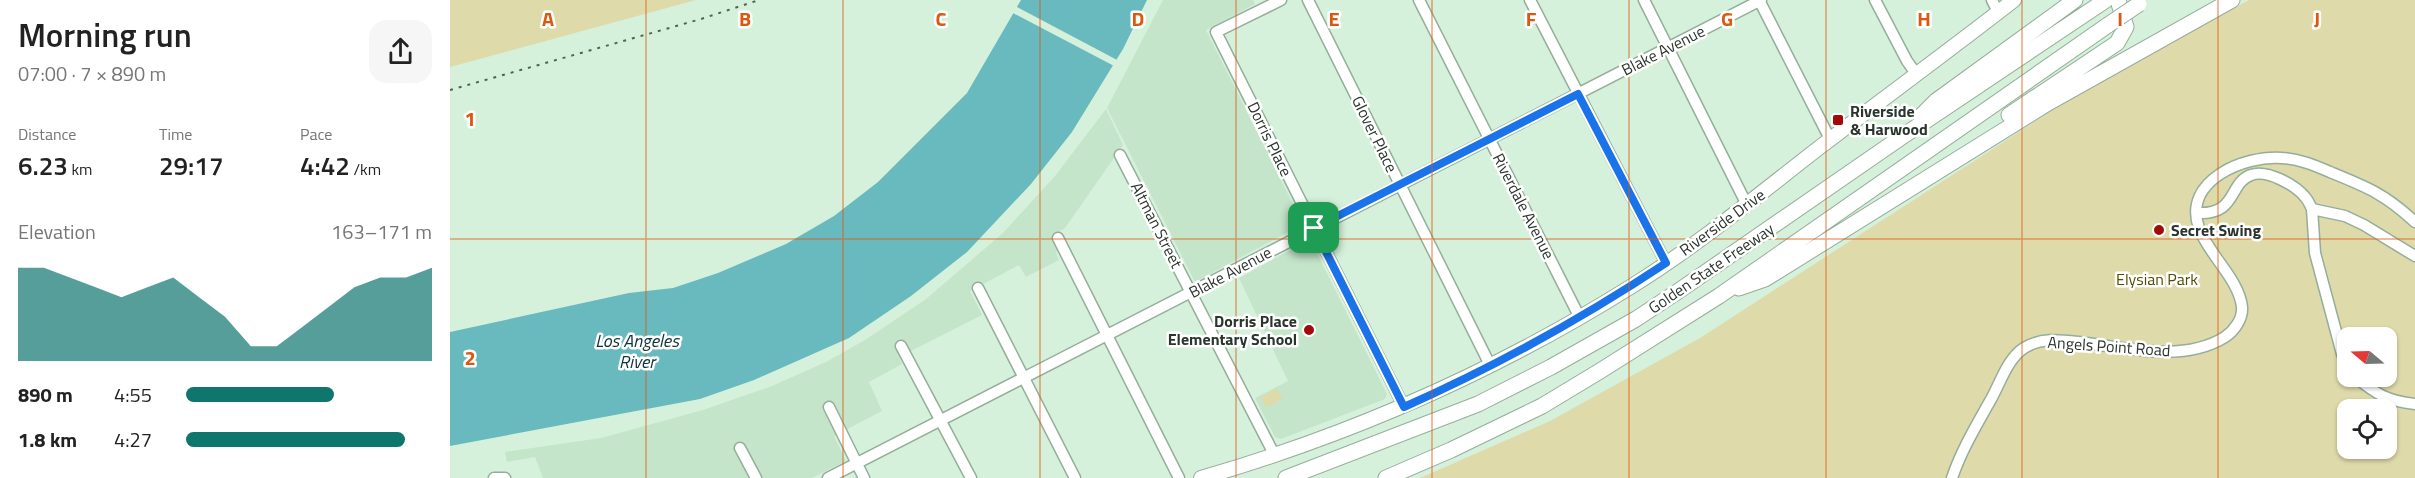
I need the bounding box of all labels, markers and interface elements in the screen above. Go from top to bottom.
text: A [542,3,554,34]
text: B [739,3,751,34]
text: C [936,3,947,34]
text: D [1132,3,1144,34]
text: E [1328,3,1340,34]
text: F [1526,3,1537,34]
text: G [1721,3,1733,34]
text: H [1917,3,1931,34]
text: I [2117,3,2123,34]
text: J [2314,3,2320,34]
text: Morning run [18,10,192,60]
street label: Blake Avenue [1617,19,1709,81]
button: share [369,20,432,83]
text: 07:00 · 7 × 890 m [18,58,166,89]
street label: Glover Place [1346,92,1404,176]
street label: Dorris Place [1242,98,1298,180]
place label: Riverside & Harwood [1850,99,1928,141]
text: 1 [464,103,476,134]
marker: Riverside & Harwood [1831,113,1845,127]
text: Distance [18,122,76,146]
text: Time [159,122,192,146]
text: Pace [300,122,332,146]
text: 6.23 [18,146,68,185]
text: 29:17 [159,146,223,185]
text: 4:42 [300,146,350,185]
street label: Riverdale Avenue [1487,149,1561,263]
text: km [68,157,92,181]
text: /km [350,157,381,181]
street label: Altman Street [1125,178,1189,272]
street label: Riverside Drive [1674,183,1770,261]
pin [1288,202,1339,253]
icon: arrive [1297,211,1330,244]
text: Elevation [18,216,96,247]
text: 163–171 m [331,216,432,247]
street label: Golden State Freeway [1643,217,1779,319]
place label: Secret Swing [2171,218,2261,242]
marker: Secret Swing [2152,223,2166,237]
street label: Blake Avenue [1184,240,1276,304]
park label: Elysian Park [2116,267,2198,291]
place label: Dorris Place Elementary School [1168,309,1297,351]
marker: Dorris Place Elementary School [1302,323,1316,337]
water label: Los Angeles River [595,327,680,375]
north arrow [2337,327,2397,387]
map controls [2337,327,2397,459]
street label: Angels Point Road [2047,330,2171,362]
text: 2 [464,342,476,373]
text: 890 m [18,379,73,410]
text: 4:55 [114,379,152,410]
button: locate [2337,399,2397,459]
text: 1.8 km [18,424,77,455]
text: 4:27 [114,424,152,455]

